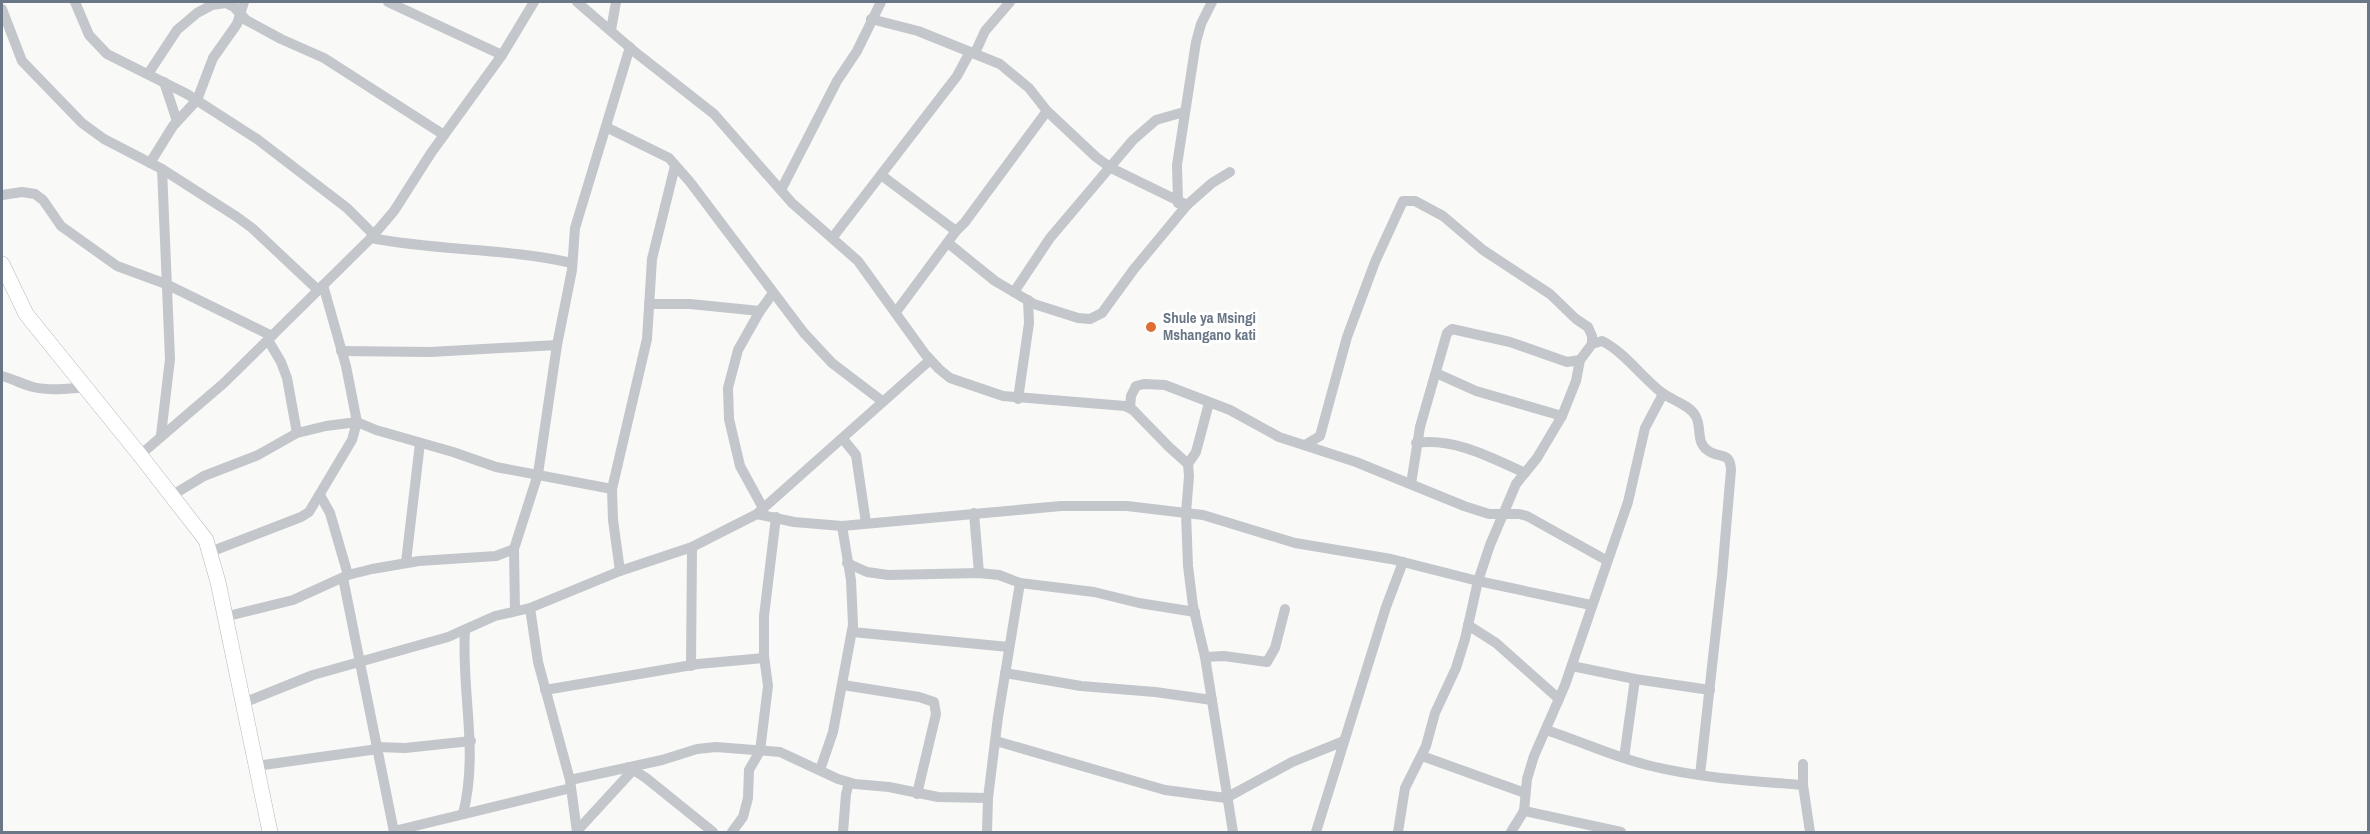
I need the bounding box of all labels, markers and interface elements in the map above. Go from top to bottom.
place label: Shule ya Msingi Mshangano kati [1163,307,1256,345]
marker: Shule ya Msingi Mshangano kati [1144,320,1158,334]

